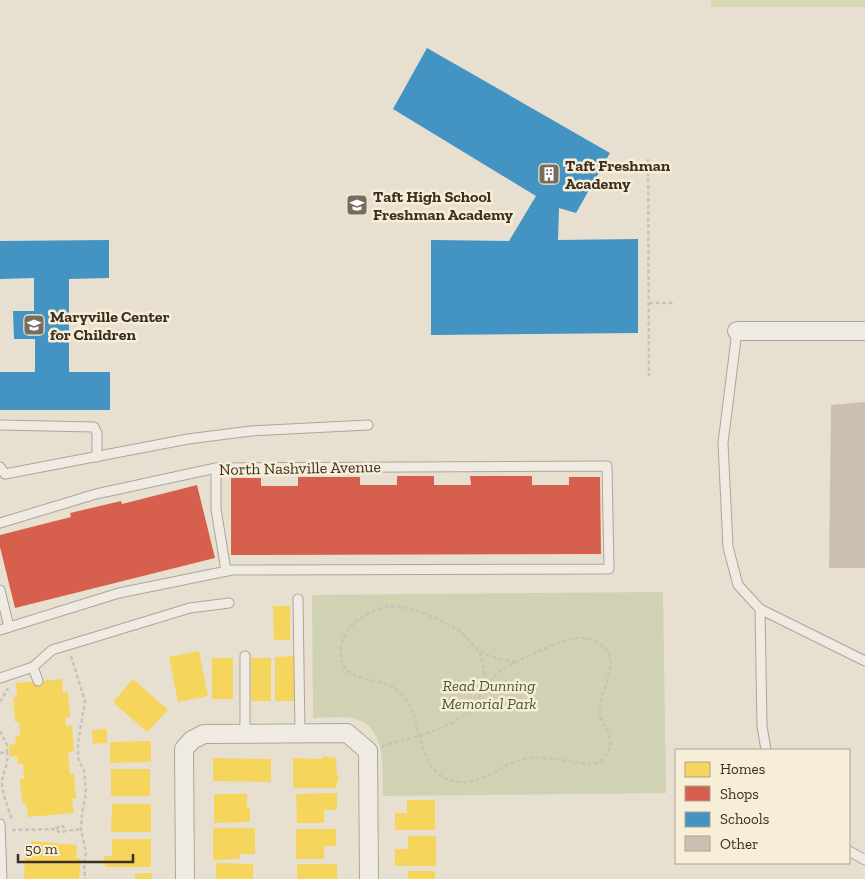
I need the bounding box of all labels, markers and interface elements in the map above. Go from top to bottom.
place label: Taft Freshman Academy [565,156,671,193]
building icon: Taft Freshman Academy [537,162,561,186]
place label: Taft High School Freshman Academy [373,187,514,224]
school or university icon: Taft High School Freshman Academy [345,193,369,217]
place label: Maryville Center for Children [50,307,170,344]
school or university icon: Maryville Center for Children [22,313,46,337]
street label: North Nashville Avenue [219,457,381,479]
park label: Read Dunning Memorial Park [441,676,537,713]
legend [675,749,850,864]
text: Homes [720,760,765,778]
text: Shops [720,785,759,803]
text: Schools [720,810,769,828]
scale bar [18,832,132,864]
text: Other [720,835,758,853]
text: 50 m [25,840,58,858]

